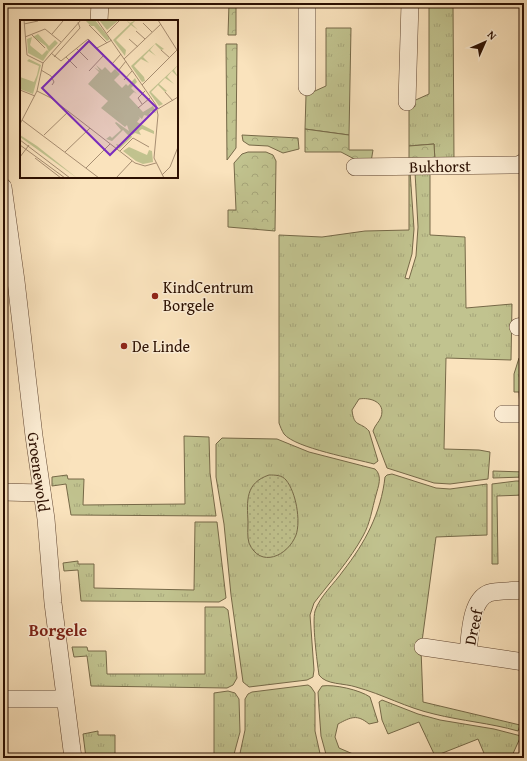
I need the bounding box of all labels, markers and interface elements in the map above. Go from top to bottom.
inset map [20,20,178,178]
north arrow [465,22,505,62]
text: N [484,27,501,44]
street label: Bukhorst [409,153,471,179]
place label: KindCentrum Borgele [163,275,254,317]
marker: KindCentrum Borgele [150,291,160,301]
place label: De Linde [132,334,190,358]
marker: De Linde [119,341,129,351]
street label: Groenewold [22,431,57,514]
street label: Dreef [457,605,489,647]
district label: Borgele [29,617,87,642]

